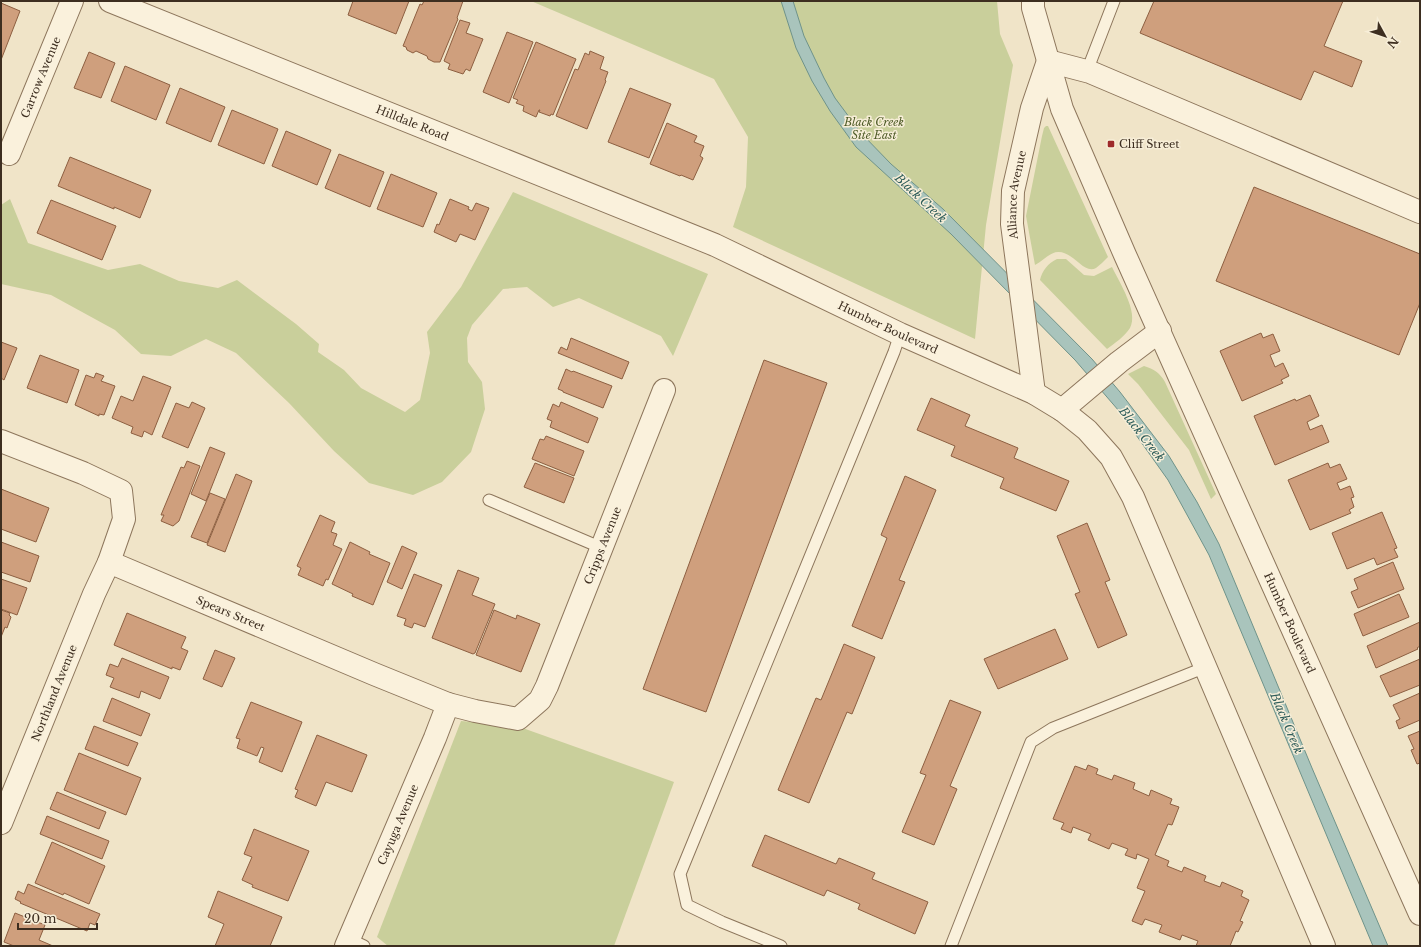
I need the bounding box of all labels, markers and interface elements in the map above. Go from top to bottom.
north arrow [1365,16,1405,56]
street label: Garrow Avenue [18,34,64,120]
text: N [1384,34,1401,51]
street label: Hilldale Road [374,102,451,144]
park label: Black Creek Site East [843,115,904,142]
place label: Cliff Street [1119,137,1180,151]
marker: Cliff Street [1106,139,1116,149]
street label: Alliance Avenue [1005,149,1029,241]
water label: Black Creek [891,170,950,226]
street label: Humber Boulevard [836,298,941,357]
water label: Black Creek [1115,403,1168,464]
street label: Cripps Avenue [581,505,624,586]
street label: Humber Boulevard [1261,570,1318,676]
street label: Spears Street [194,593,268,634]
street label: Northland Avenue [28,643,80,743]
water label: Black Creek [1267,689,1307,756]
street label: Cayuga Avenue [375,782,421,867]
scale bar [18,905,97,931]
text: 20 m [24,911,56,926]

